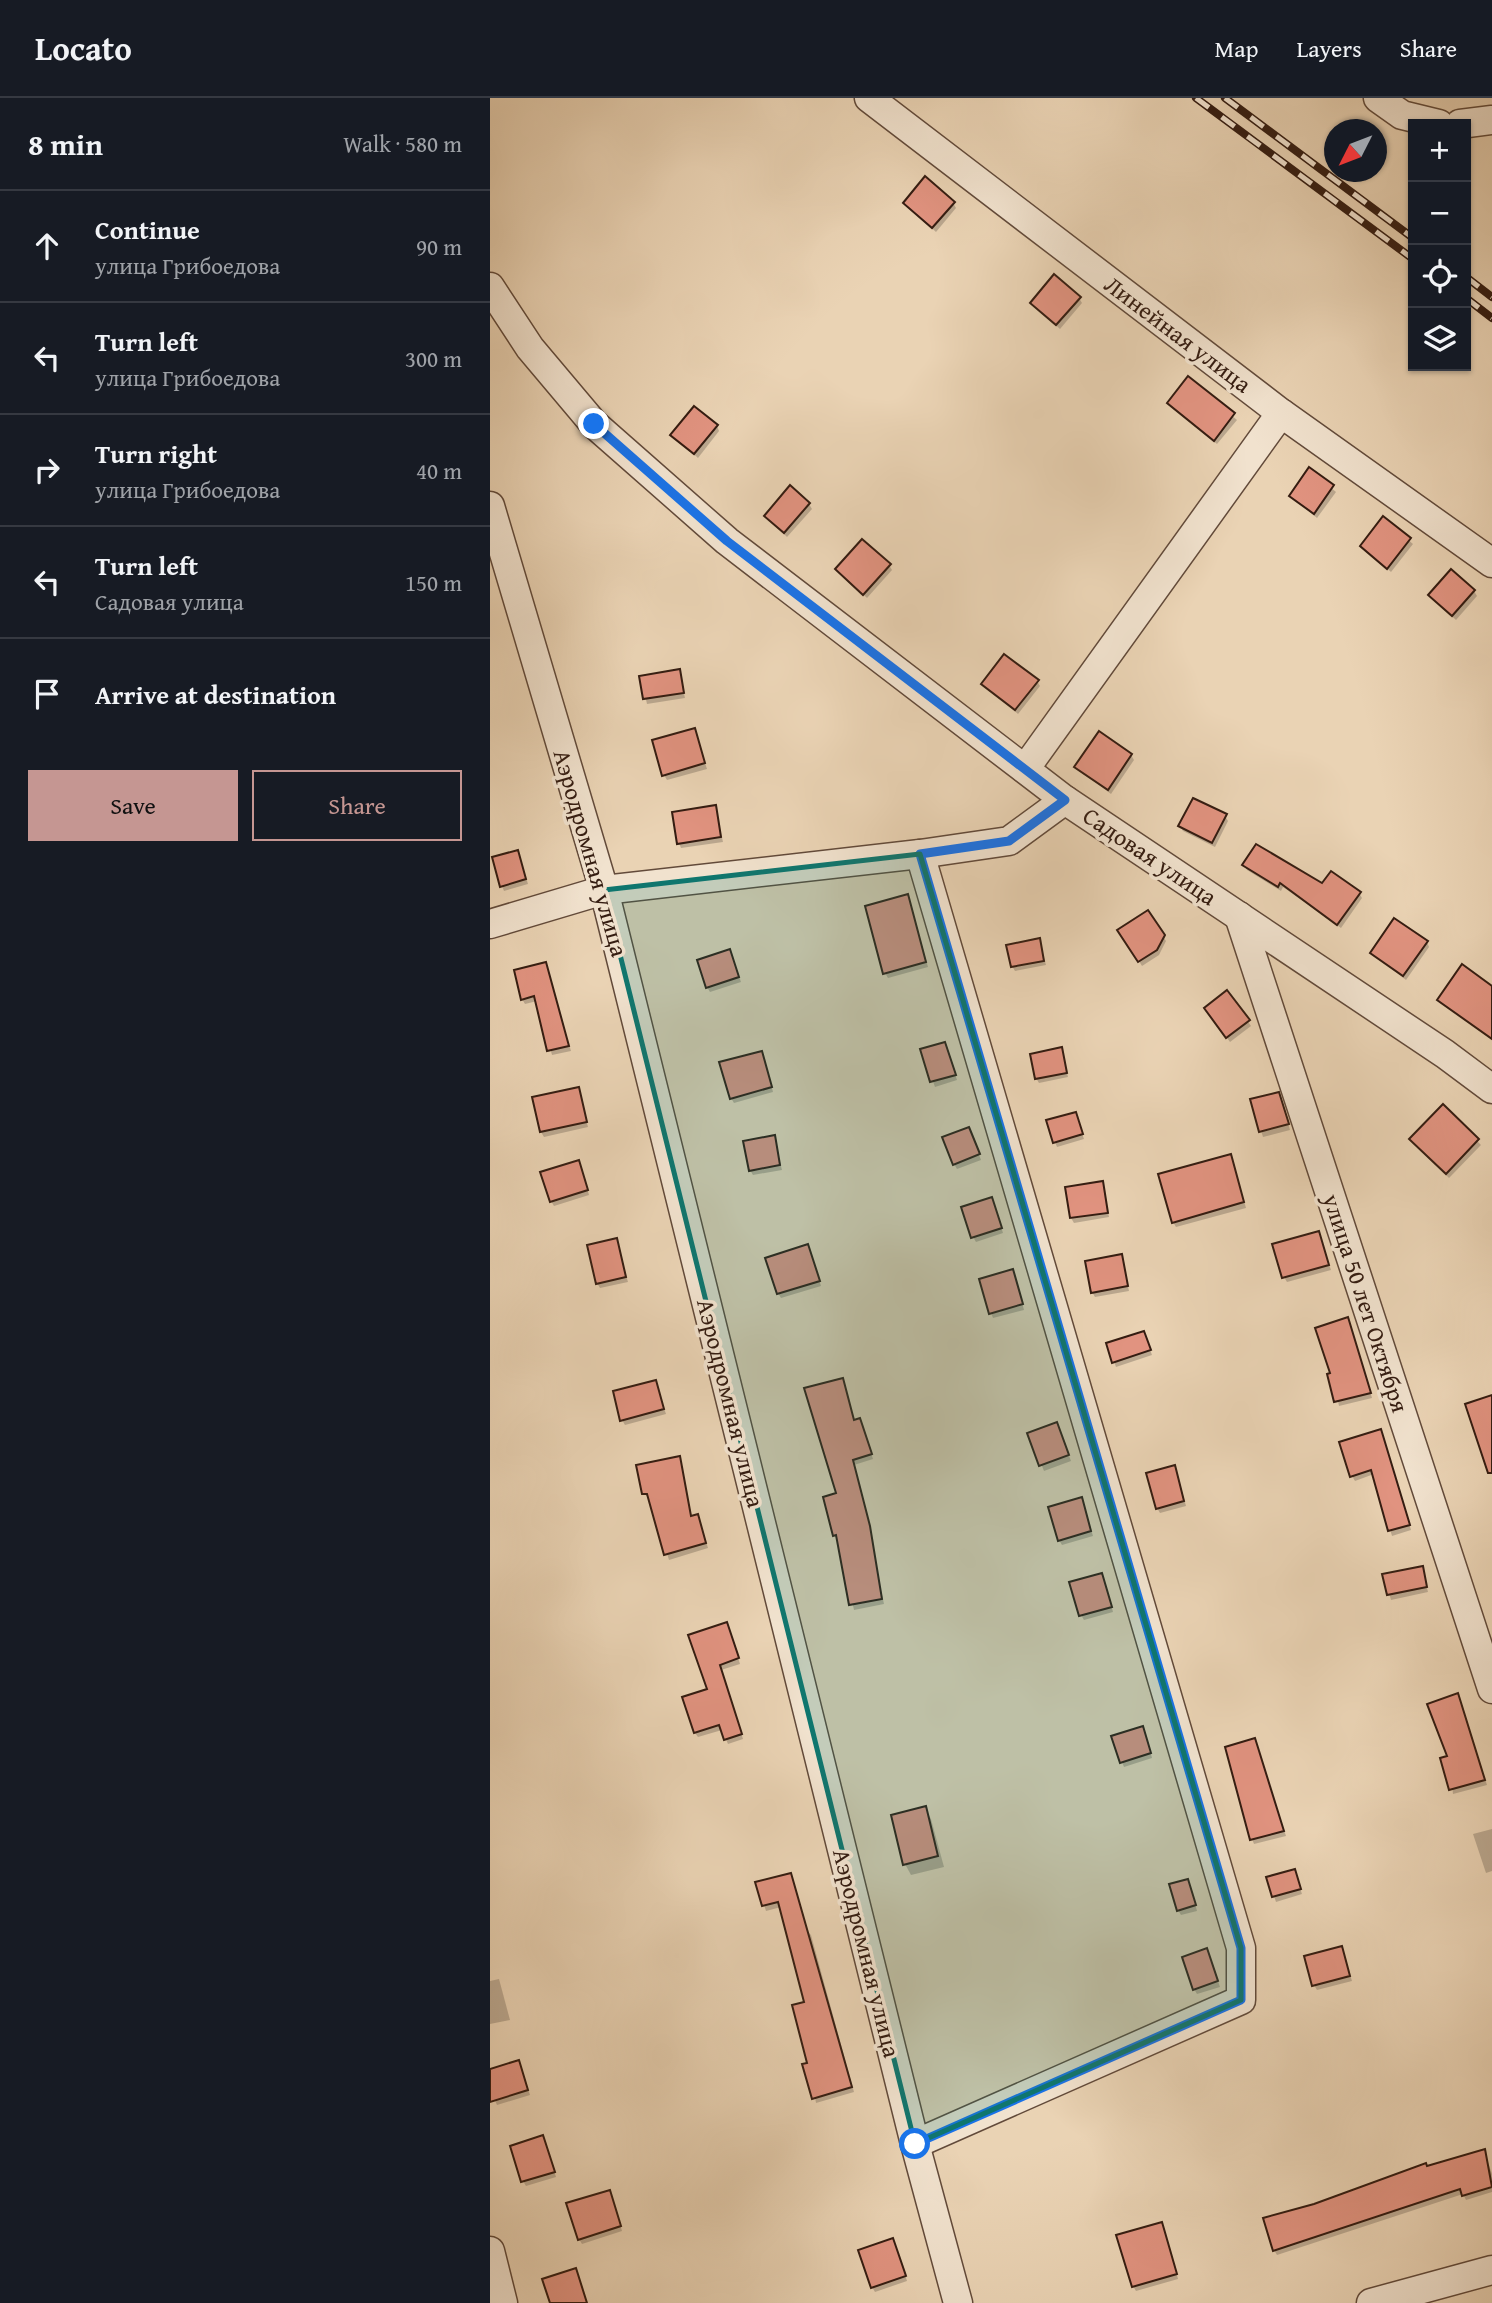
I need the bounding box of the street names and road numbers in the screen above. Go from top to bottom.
street label: Линейная улица [1097,267,1259,401]
street label: Аэродромная улица [545,745,637,961]
street label: Садовая улица [1076,798,1225,914]
street label: улица 50 лет Октября [1314,1188,1418,1417]
street label: Аэродромная улица [688,1295,774,1512]
street label: Аэродромная улица [824,1845,910,2062]

